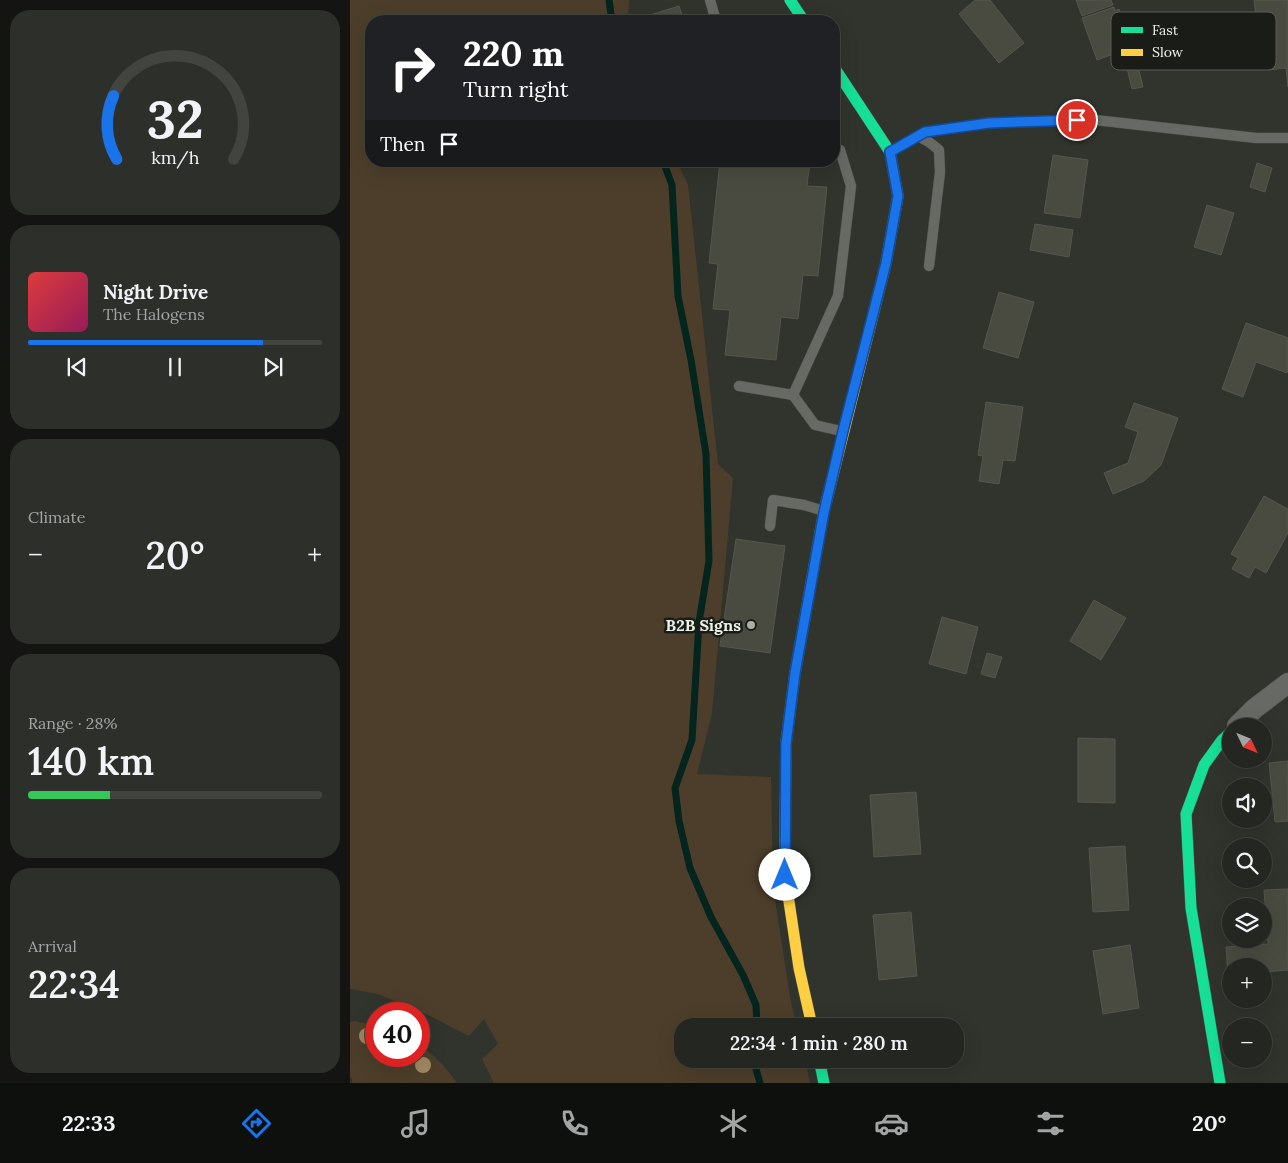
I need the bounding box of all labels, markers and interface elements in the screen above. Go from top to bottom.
legend [1111,12,1276,70]
text: Fast [1152,21,1179,39]
text: 220 m [463,31,564,76]
icon: right [380,35,445,100]
text: Slow [1152,43,1184,61]
text: Turn right [463,75,568,103]
text: 32 [147,86,203,152]
pin [1056,99,1098,141]
icon: arrive [1063,106,1091,134]
icon: arrive [435,130,463,158]
text: Then [380,132,425,156]
text: km/h [151,146,199,169]
text: Night Drive [103,280,208,304]
text: The Halogens [103,304,205,324]
icon: previous [63,353,91,381]
icon: pause [161,353,189,381]
icon: next [259,353,287,381]
text: Climate [28,507,85,527]
text: 20° [145,531,205,579]
text: − [28,537,43,573]
text: + [307,537,322,573]
place label: B2B Signs [666,615,741,635]
marker: B2B Signs [745,619,757,631]
text: Range · 28% [28,713,117,733]
north arrow [1222,718,1272,768]
map controls [1222,718,1272,1068]
text: 140 km [28,737,154,785]
button: sound [1222,778,1272,828]
button: search [1222,838,1272,888]
position arrow [758,848,810,900]
button: layers [1222,898,1272,948]
text: Arrival [28,936,77,956]
button: + [1222,958,1272,1008]
text: 22:34 [28,960,120,1008]
speed limit sign: 40 [365,1002,430,1067]
button: − [1222,1018,1272,1068]
text: 22:34 · 1 min · 280 m [730,1031,908,1055]
icon: directions [239,1106,274,1141]
icon: music [398,1106,433,1141]
icon: phone [557,1106,592,1141]
icon: climate [716,1106,751,1141]
icon: car [874,1106,909,1141]
icon: filters [1033,1106,1068,1141]
text: 22:33 [62,1109,115,1137]
text: 20° [1192,1109,1226,1137]

